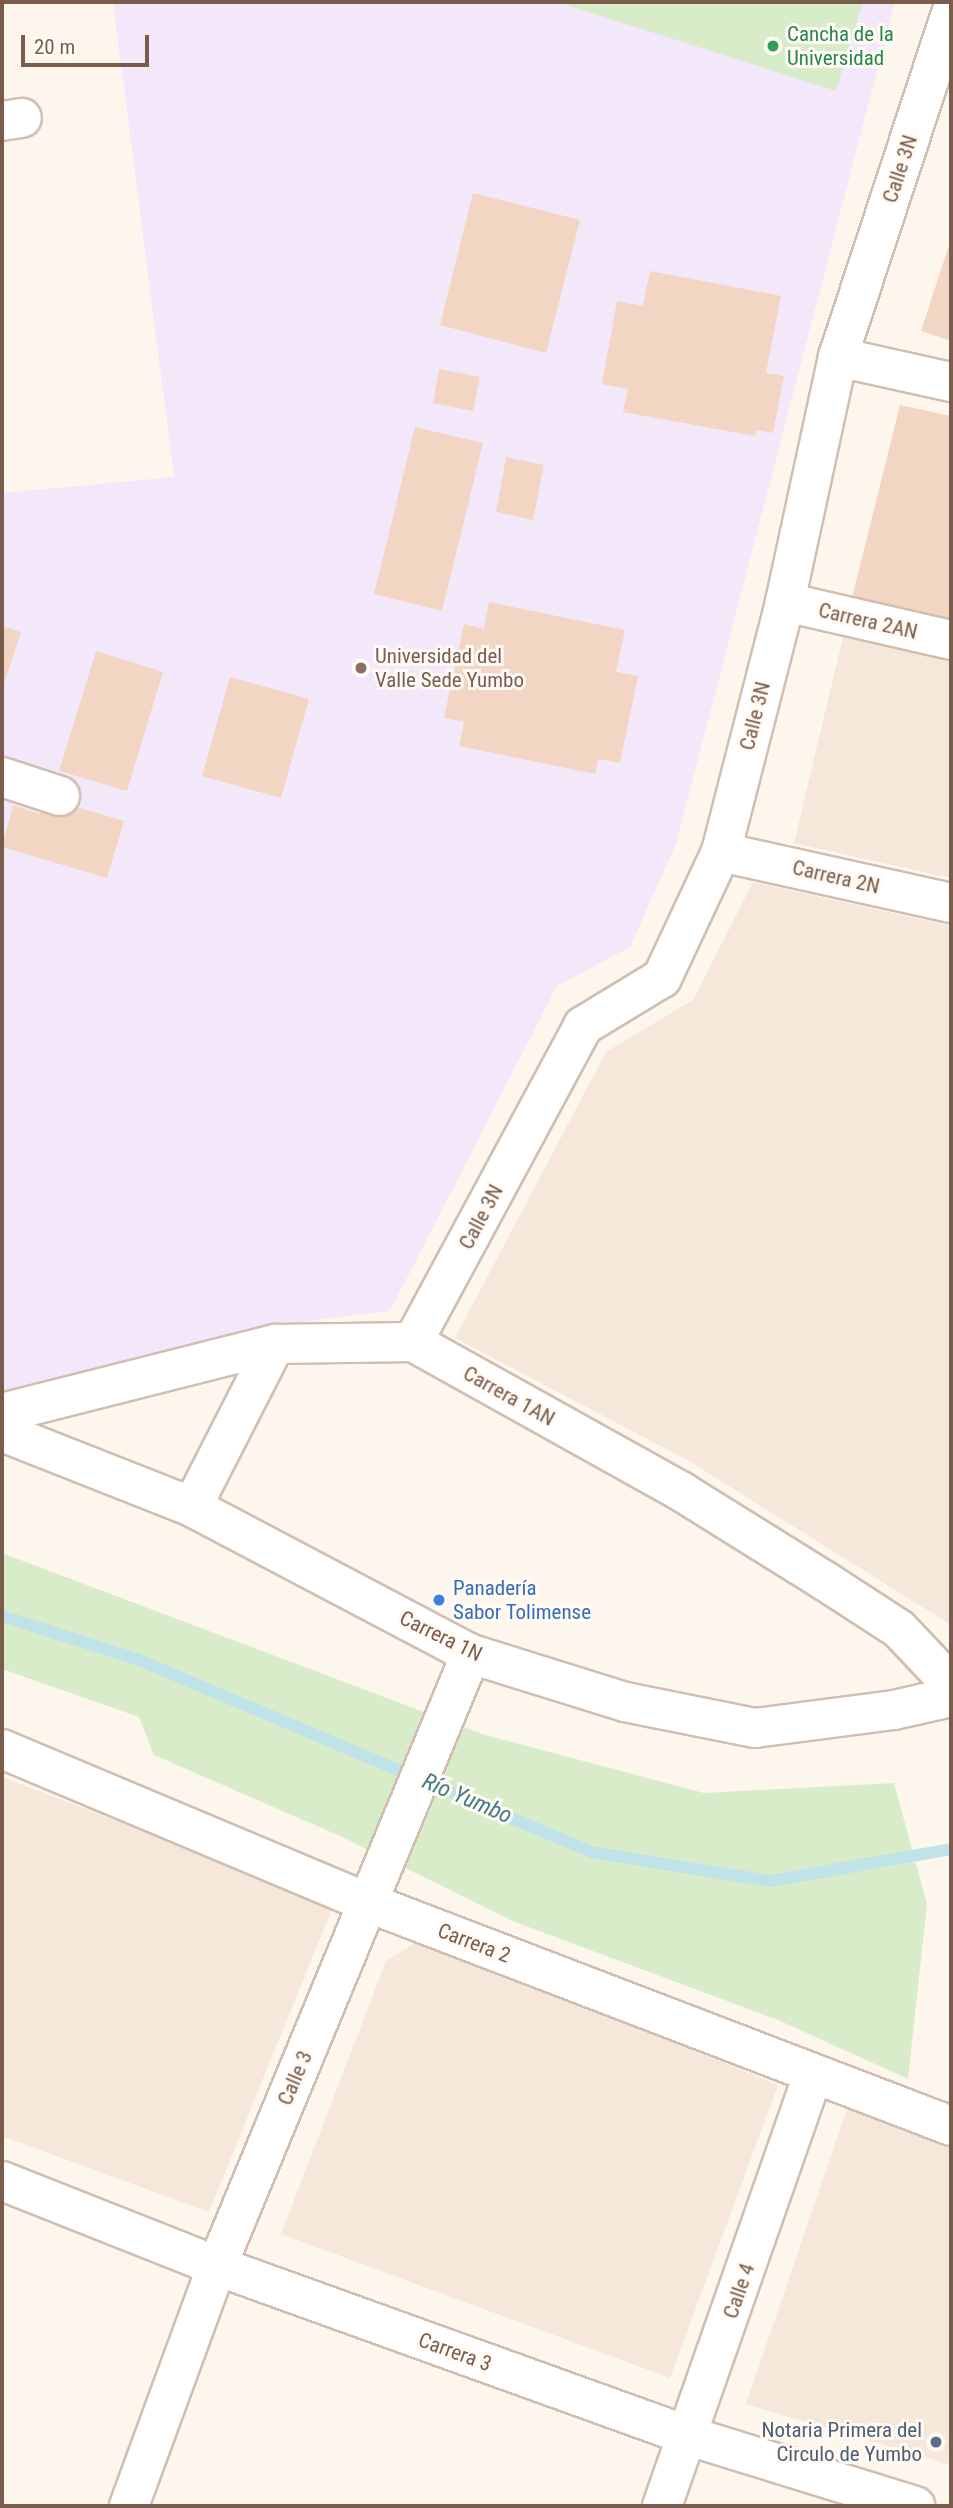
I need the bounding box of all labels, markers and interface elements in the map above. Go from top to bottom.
scale bar [24,21,152,65]
place label: Cancha de la Universidad [787,21,894,71]
text: 20 m [34,35,75,59]
marker: Cancha de la Universidad [765,38,781,54]
street label: Calle 3N [877,132,923,206]
street label: Carrera 2AN [816,597,920,645]
place label: Universidad del Valle Sede Yumbo [375,643,524,693]
marker: Universidad del Valle Sede Yumbo [353,660,369,676]
street label: Calle 3N [734,679,776,753]
street label: Carrera 2N [790,855,882,899]
street label: Calle 3N [454,1180,508,1254]
street label: Carrera 1AN [459,1361,559,1431]
place label: Panadería Sabor Tolimense [453,1575,591,1625]
marker: Panadería Sabor Tolimense [431,1592,447,1608]
street label: Carrera 1N [396,1605,486,1667]
water label: Río Yumbo [418,1768,516,1830]
street label: Carrera 2 [434,1918,514,1968]
street label: Calle 3 [272,2047,318,2109]
street label: Calle 4 [718,2260,760,2322]
street label: Carrera 3 [415,2327,495,2377]
place label: Notaria Primera del Circulo de Yumbo [762,2417,922,2467]
marker: Notaria Primera del Circulo de Yumbo [928,2434,944,2450]

